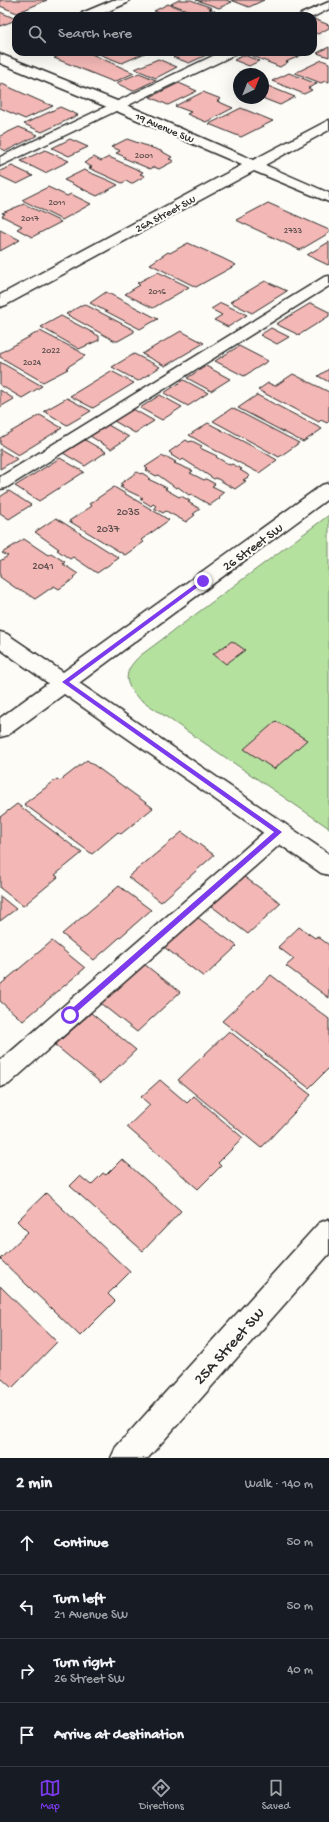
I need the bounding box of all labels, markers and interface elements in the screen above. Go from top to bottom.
search box [12,12,317,56]
icon: search [26,23,48,45]
text: Search here [58,25,132,43]
north arrow [233,68,269,104]
street label: 19 Avenue SW [132,111,195,147]
house number: 2001 [135,151,153,162]
street label: 26A Street SW [134,194,198,236]
house number: 2011 [49,198,66,209]
house number: 2017 [21,214,39,225]
house number: 2733 [284,226,303,237]
house number: 2016 [148,287,166,298]
house number: 2022 [42,346,61,357]
house number: 2024 [23,358,42,369]
house number: 2035 [116,507,140,519]
street label: 26 Street SW [220,521,287,575]
house number: 2037 [96,524,120,536]
house number: 2041 [32,561,54,573]
route end [194,572,212,590]
route start [61,1006,79,1024]
street label: 25A Street SW [191,1305,270,1390]
text: 2 min [16,1474,52,1494]
text: Walk · 140 m [245,1477,313,1492]
icon: ahead [16,1532,38,1554]
text: Continue [54,1534,108,1552]
text: 50 m [286,1535,313,1550]
text: Turn left [54,1590,105,1608]
icon: left [16,1596,38,1618]
text: 50 m [286,1599,313,1614]
text: 21 Avenue SW [54,1608,128,1623]
text: Turn right [54,1654,114,1672]
icon: right [16,1660,38,1682]
text: 40 m [287,1663,313,1678]
text: 26 Street SW [54,1672,125,1687]
icon: arrive [16,1724,38,1746]
text: Arrive at destination [54,1726,184,1744]
tab: Map [39,1777,61,1813]
tab: Directions [139,1777,184,1813]
tab: Saved [262,1777,290,1813]

